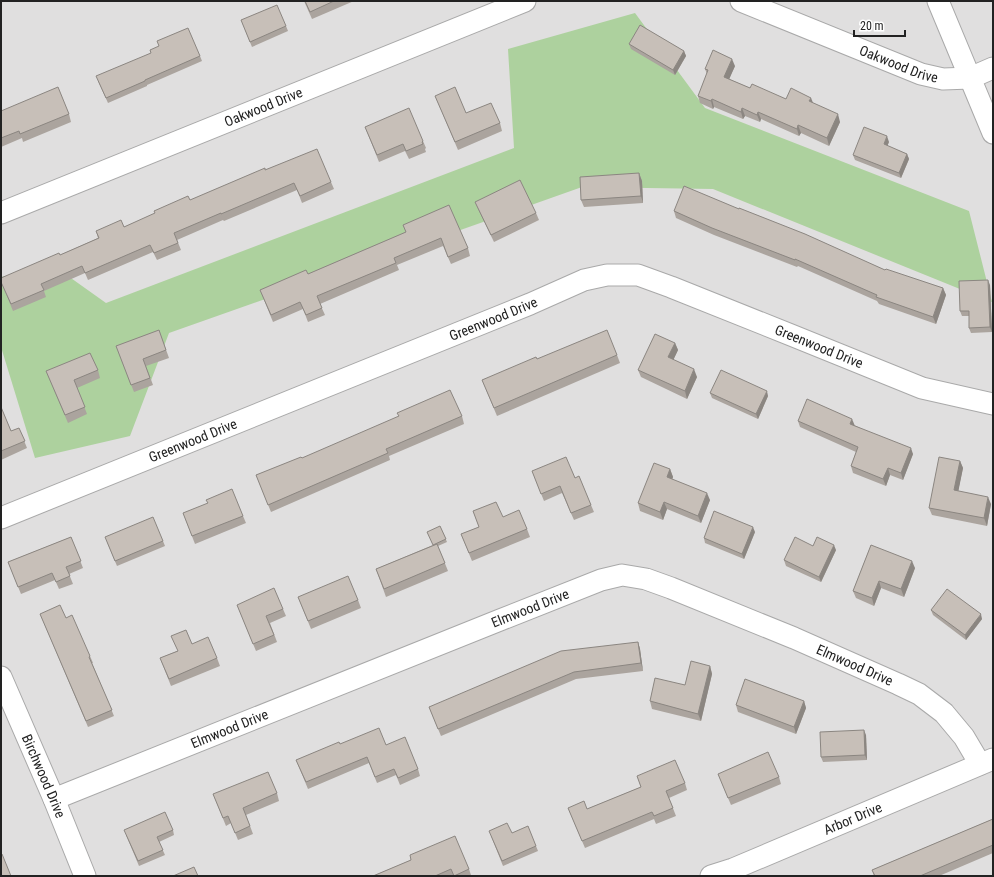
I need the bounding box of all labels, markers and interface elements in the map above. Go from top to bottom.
scale bar [854,12,905,38]
text: 20 m [860,19,884,33]
street label: Oakwood Drive [857,42,940,86]
street label: Oakwood Drive [222,84,305,130]
street label: Greenwood Drive [447,294,540,344]
street label: Greenwood Drive [773,321,866,372]
street label: Greenwood Drive [146,415,240,465]
street label: Elmwood Drive [489,585,572,631]
street label: Elmwood Drive [814,641,896,689]
street label: Elmwood Drive [188,706,271,751]
street label: Birchwood Drive [19,732,69,821]
street label: Arbor Drive [821,799,885,838]

